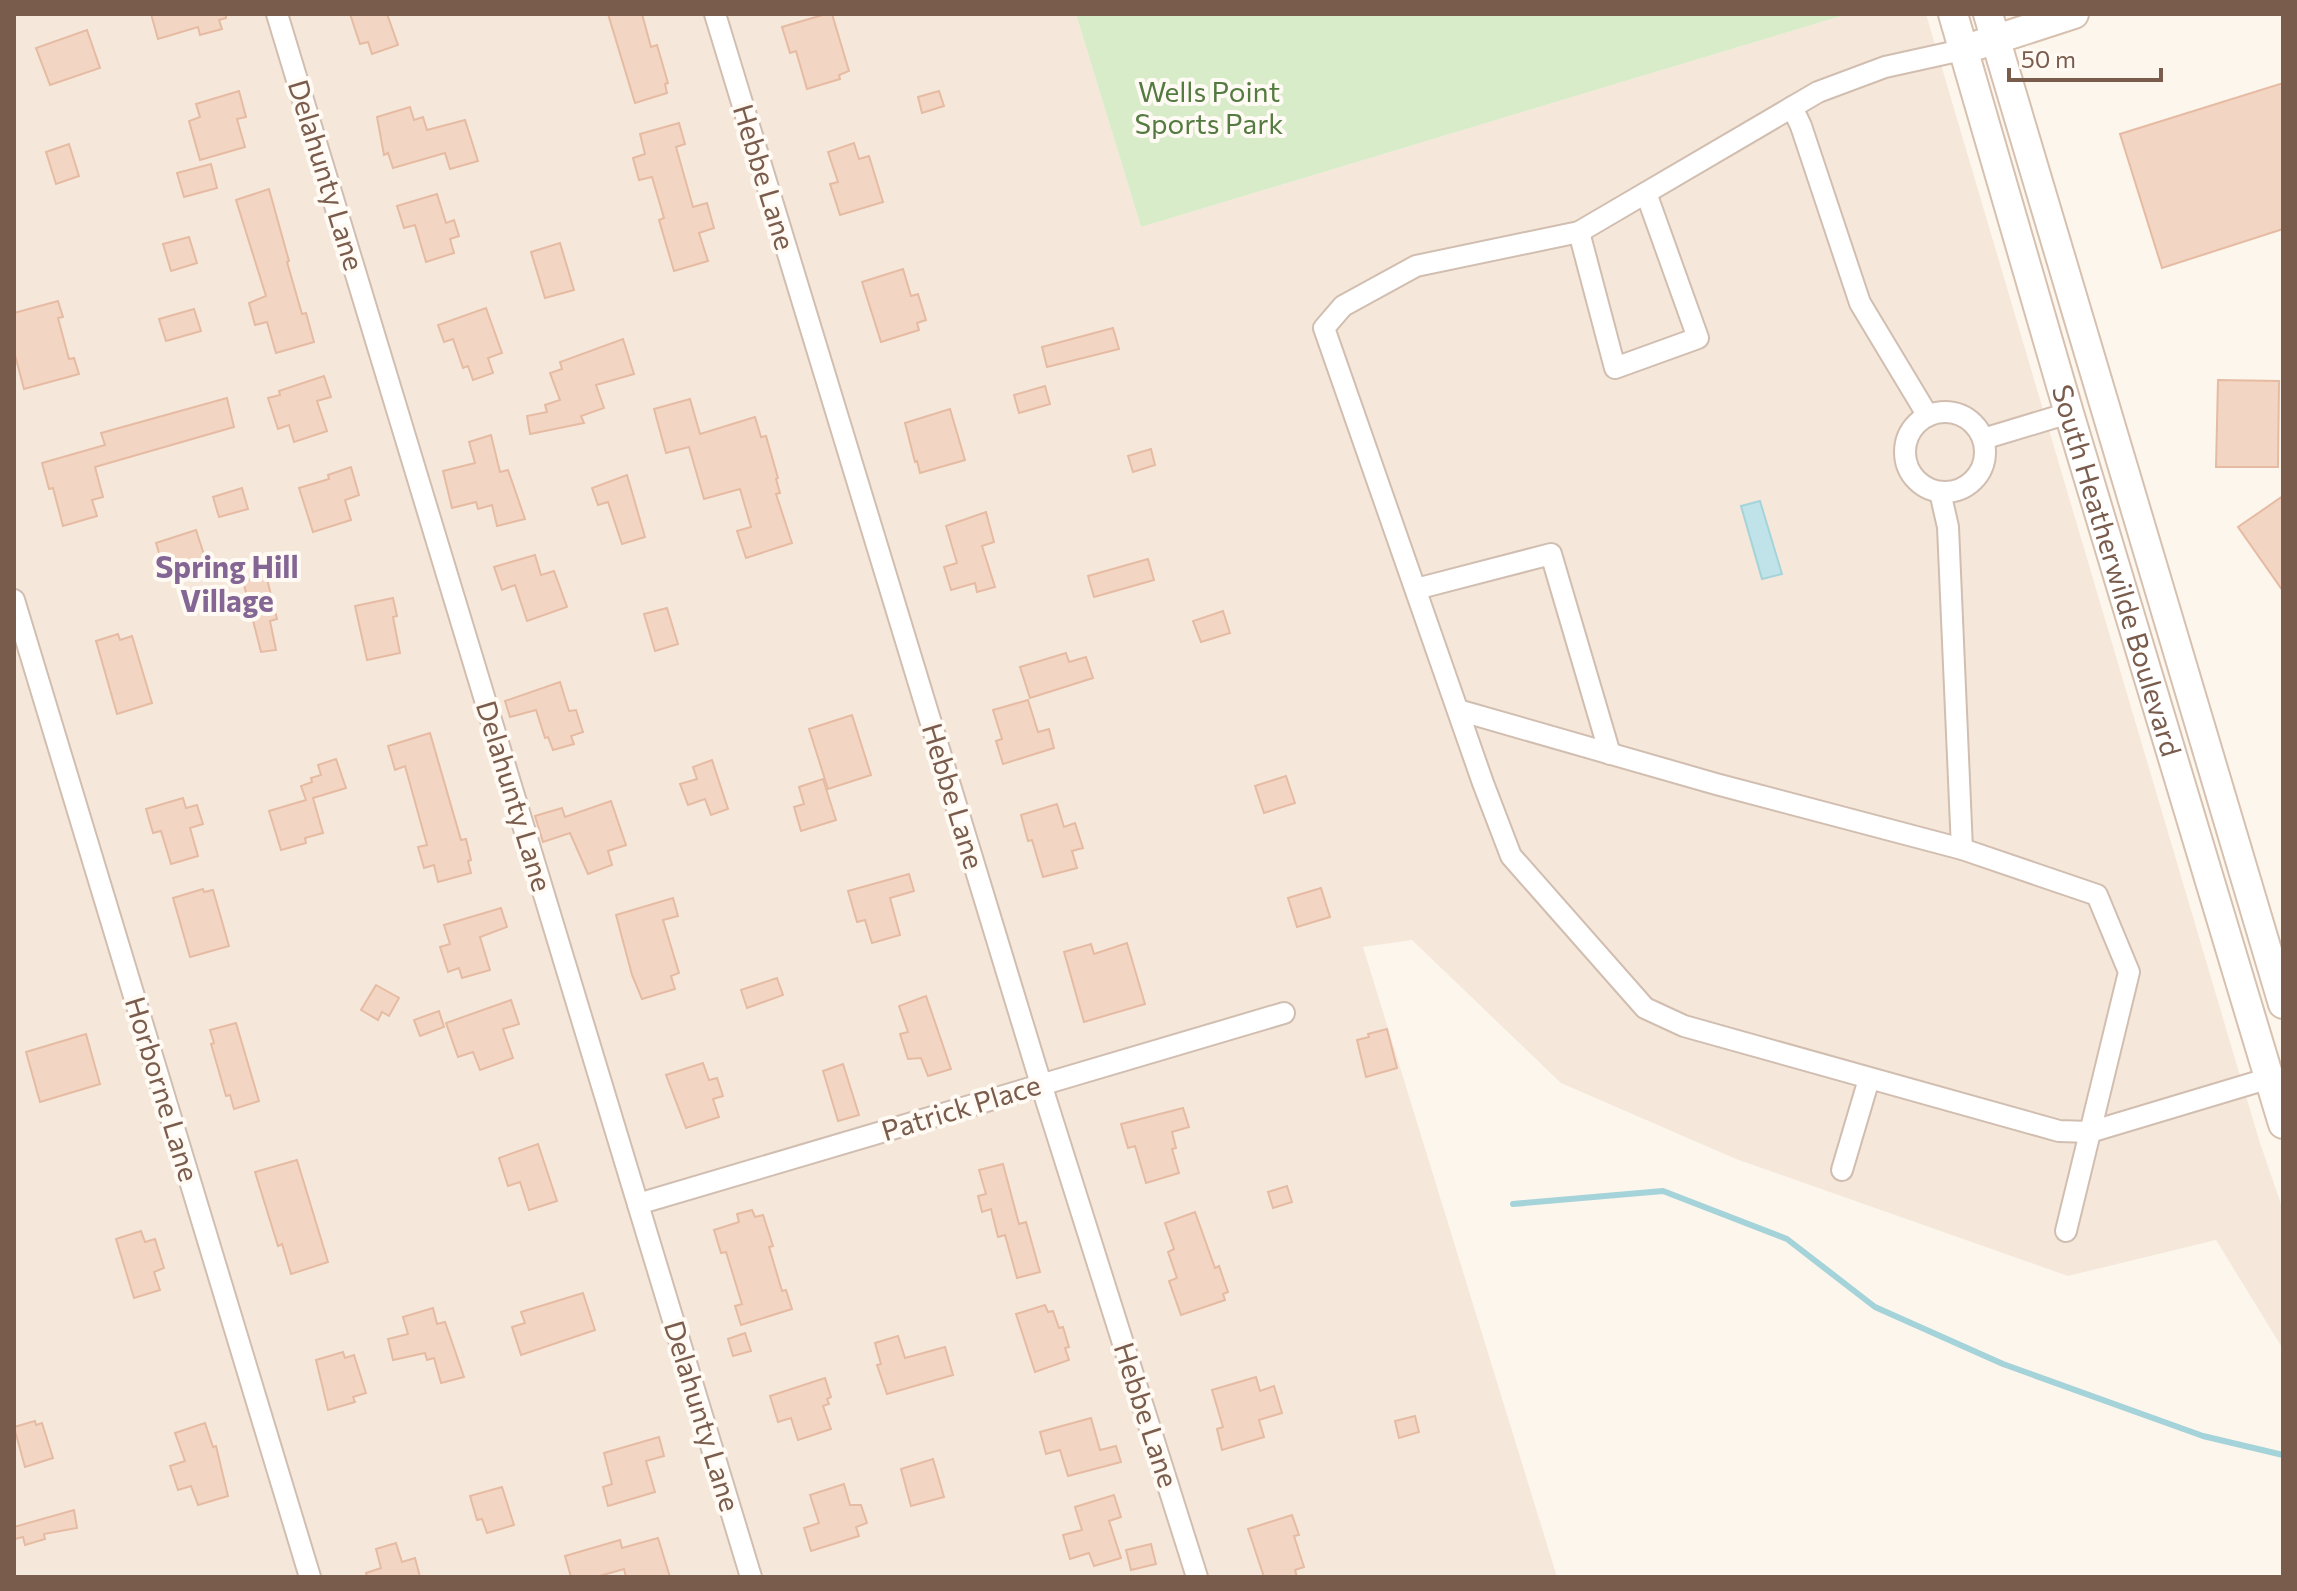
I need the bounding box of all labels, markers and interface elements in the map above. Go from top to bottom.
scale bar [2009,32,2161,82]
text: 50 m [2021,44,2076,73]
park label: Wells Point Sports Park [1134,74,1284,140]
street label: Delahunty Lane [282,75,372,274]
street label: Hebbe Lane [727,100,803,254]
street label: South Heatherwilde Boulevard [2046,380,2189,760]
district label: Spring Hill Village [155,547,299,618]
street label: Delahunty Lane [470,696,560,895]
street label: Hebbe Lane [916,719,992,873]
street label: Horborne Lane [119,992,207,1185]
street label: Patrick Place [877,1067,1044,1147]
street label: Delahunty Lane [658,1316,748,1515]
street label: Hebbe Lane [1108,1338,1186,1492]

